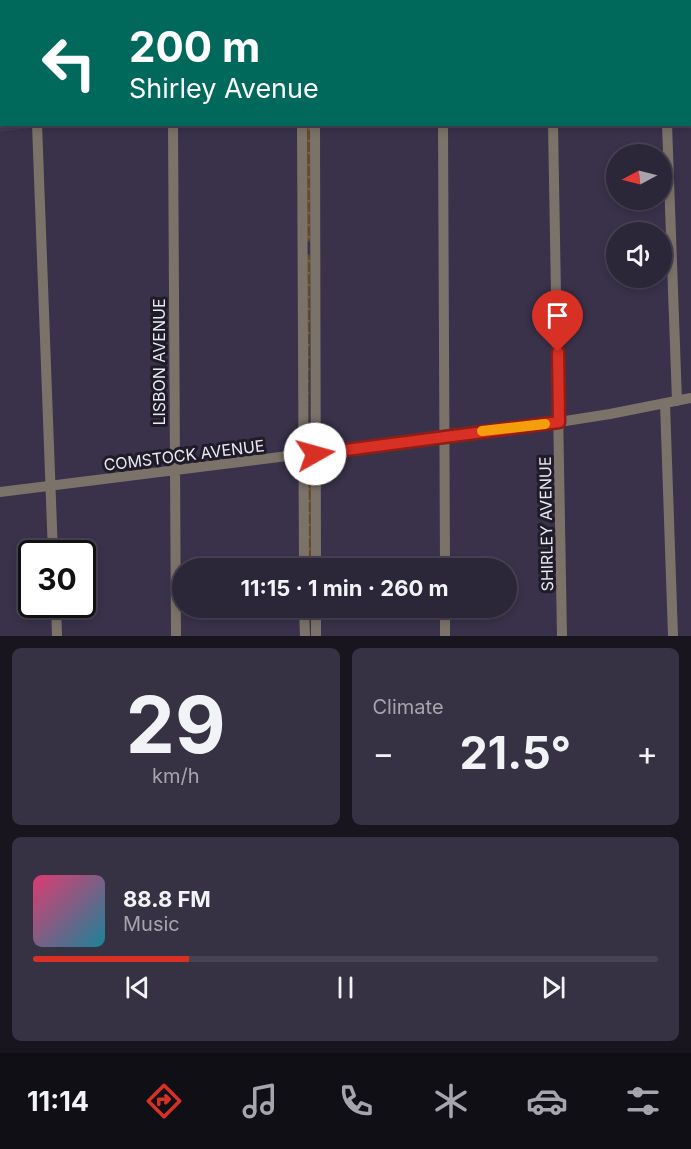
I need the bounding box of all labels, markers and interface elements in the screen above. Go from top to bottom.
text: 200 m [129,21,260,72]
icon: left [30,24,108,102]
text: Shirley Avenue [129,72,319,105]
north arrow [606,144,672,210]
map controls [606,144,672,288]
button: sound [606,222,672,288]
pin [532,290,583,352]
street label: LISBON AVENUE [149,298,169,426]
icon: arrive [541,299,574,332]
position arrow [283,422,347,486]
street label: COMSTOCK AVENUE [102,435,266,475]
street label: SHIRLEY AVENUE [535,456,557,592]
speed limit sign: 30 [18,540,96,618]
text: 11:15 · 1 min · 260 m [240,575,449,601]
text: 29 [126,677,226,772]
text: Climate [373,695,444,719]
text: 21.5° [459,725,571,780]
text: − [373,733,394,773]
text: + [636,733,658,773]
text: km/h [152,764,200,788]
text: 88.8 FM [123,886,211,912]
text: Music [123,912,180,936]
icon: previous [121,971,154,1004]
icon: pause [329,971,362,1004]
icon: next [537,971,570,1004]
icon: directions [143,1080,185,1122]
icon: music [239,1080,281,1122]
icon: phone [335,1080,377,1122]
icon: climate [430,1080,472,1122]
icon: car [526,1080,568,1122]
icon: filters [622,1080,664,1122]
text: 11:14 [27,1085,89,1118]

